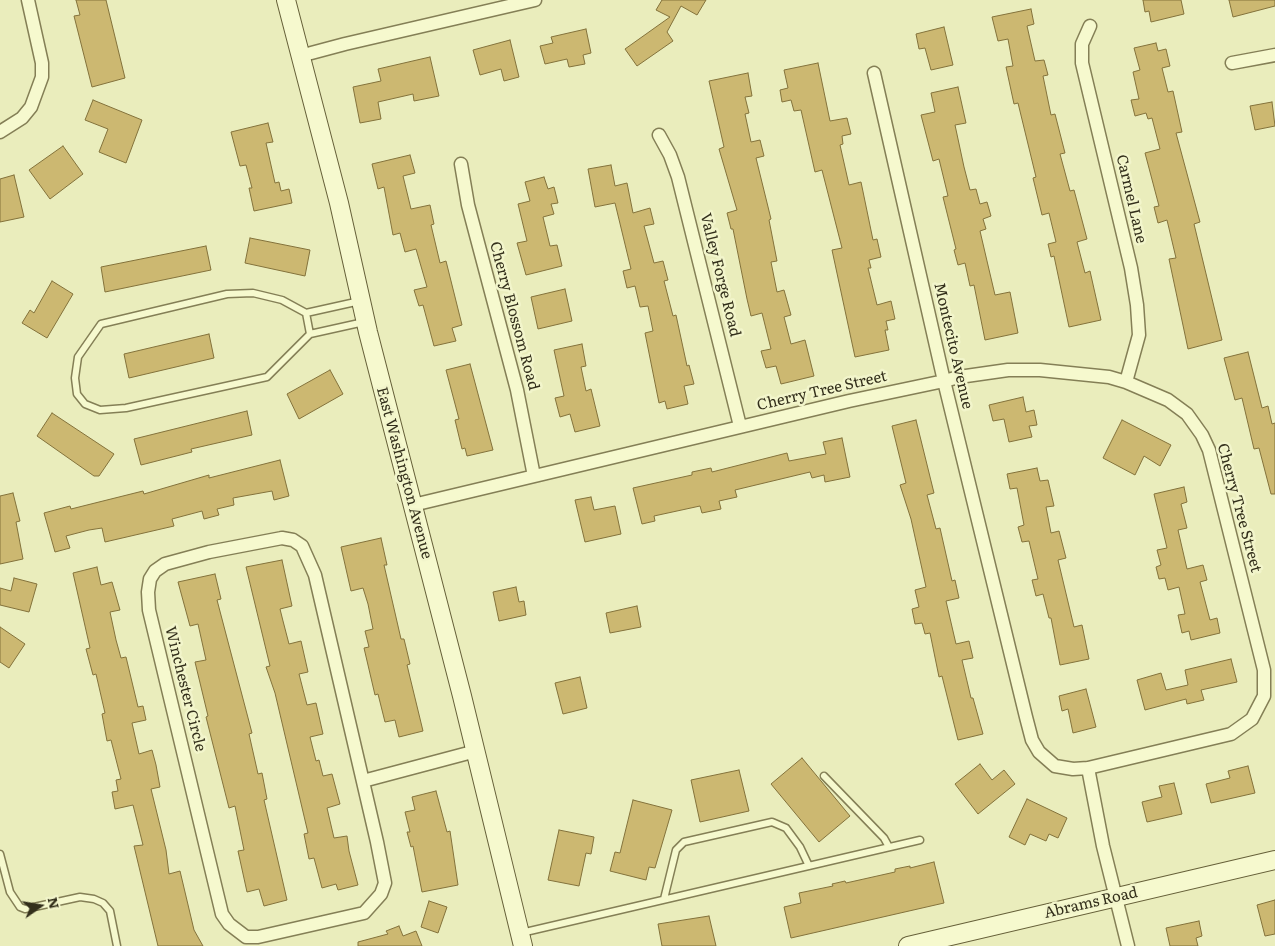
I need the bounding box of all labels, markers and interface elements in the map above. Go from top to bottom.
street label: Carmel Lane [1112,153,1150,245]
street label: Valley Forge Road [696,211,744,339]
street label: Cherry Blossom Road [485,240,543,392]
street label: Montecito Avenue [930,281,976,411]
street label: Cherry Tree Street [755,367,889,415]
street label: East Washington Avenue [372,385,436,561]
street label: Cherry Tree Street [1213,442,1265,574]
street label: Winchester Circle [161,624,209,754]
north arrow [15,881,65,931]
street label: Abrams Road [1043,884,1139,922]
text: N [44,895,66,911]

